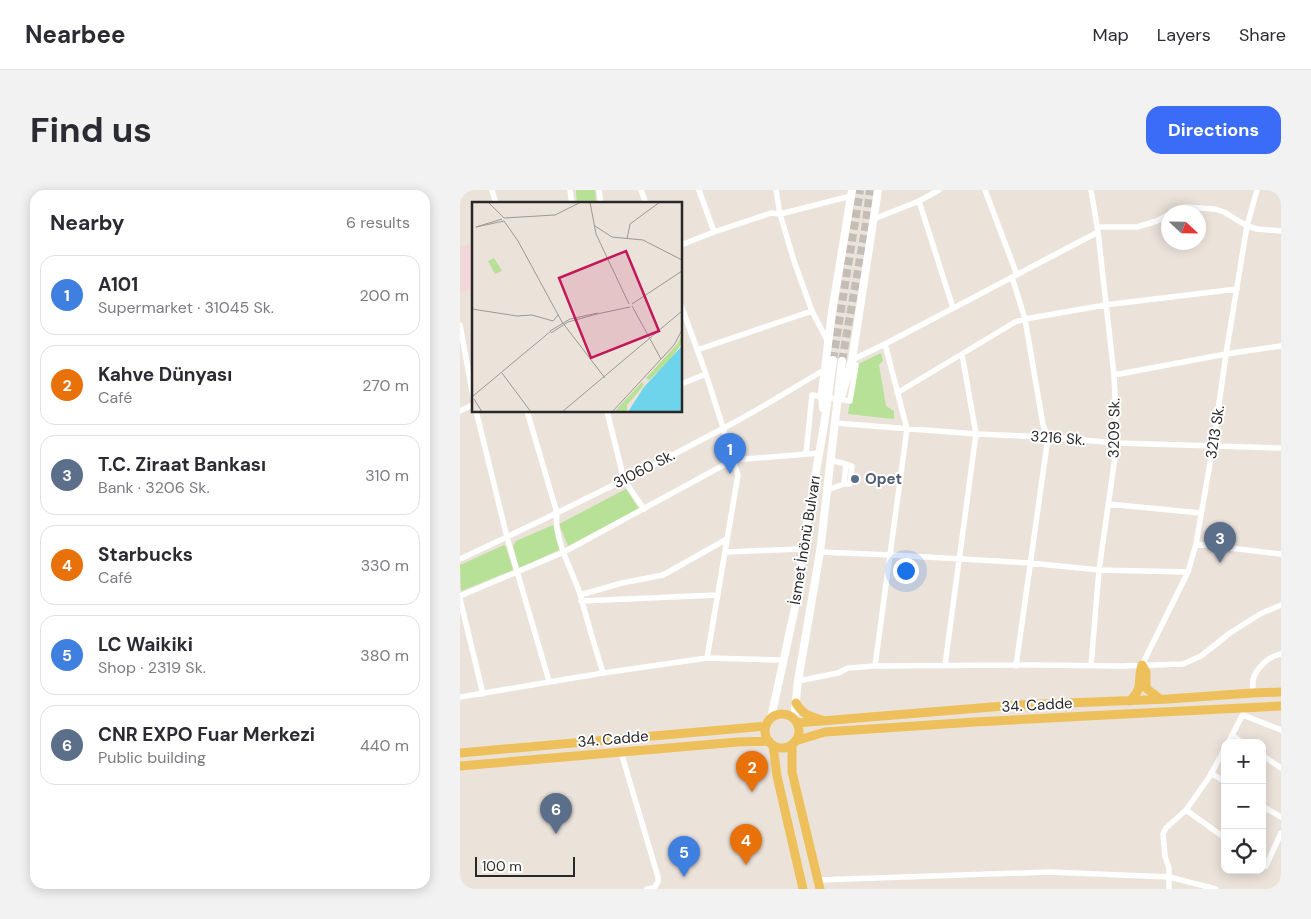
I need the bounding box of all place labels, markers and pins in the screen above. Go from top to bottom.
pin: 1 [714,433,746,474]
place label: Opet [865,469,902,489]
marker: Opet [849,473,861,485]
pin: 3 [1204,522,1236,563]
pin: 2 [736,751,768,792]
pin: 6 [540,793,572,834]
pin: 4 [730,824,762,865]
pin: 5 [668,836,700,877]

